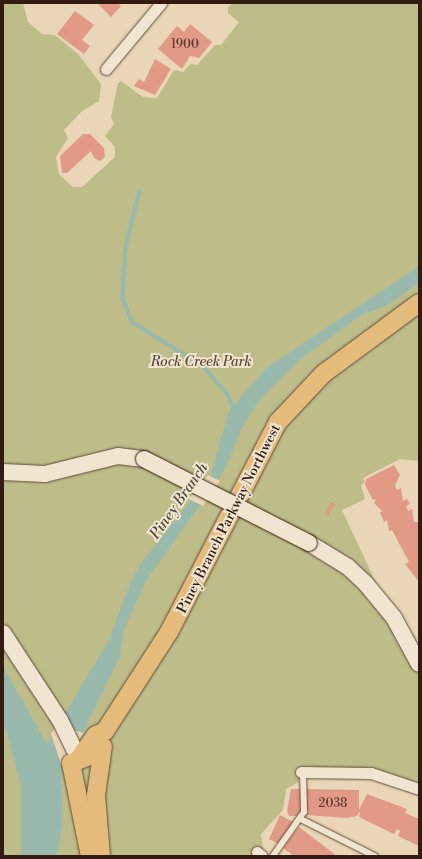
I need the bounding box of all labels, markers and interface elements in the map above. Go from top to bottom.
house number: 1900 [171,38,199,52]
park label: Rock Creek Park [150,354,252,370]
street label: Piney Branch Parkway Northwest [174,422,284,616]
water label: Piney Branch [146,459,212,543]
house number: 2038 [319,797,347,811]

